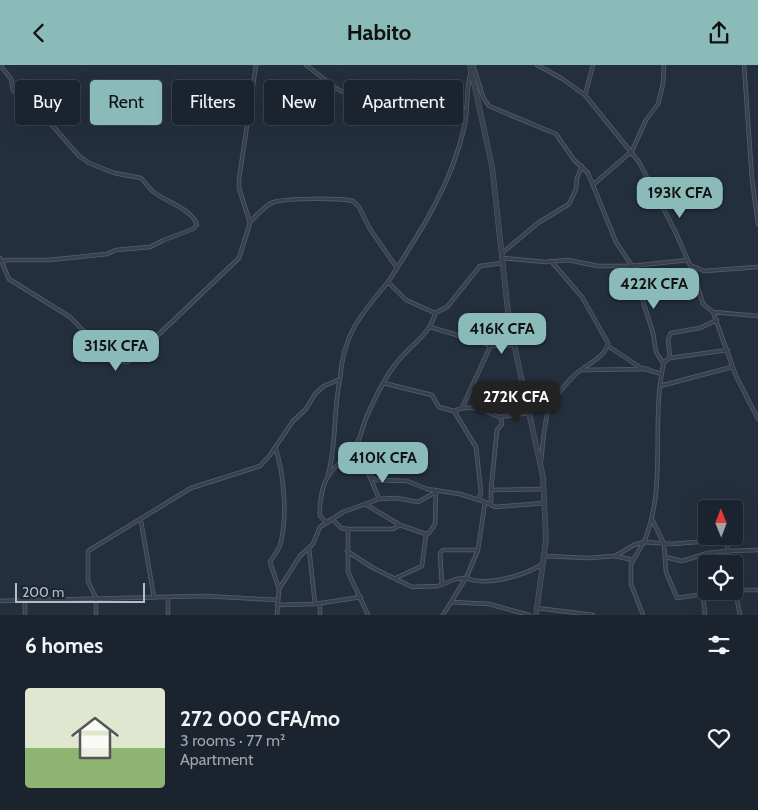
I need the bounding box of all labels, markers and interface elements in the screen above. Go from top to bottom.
icon: back [25,19,53,47]
text: Habito [347,19,411,46]
icon: share [705,19,733,47]
chip: Buy [15,80,80,125]
chip: Rent [90,80,162,125]
chip: Filters [172,80,254,125]
chip: New [264,80,334,125]
chip: Apartment [344,80,463,125]
pin: 193K CFA [628,177,732,219]
text: 193K CFA [648,183,712,202]
pin: 422K CFA [602,267,706,310]
text: 422K CFA [620,274,688,293]
pin: 416K CFA [450,313,554,355]
text: 416K CFA [469,319,535,338]
pin: 315K CFA [64,329,168,372]
text: 315K CFA [84,336,148,355]
pin: 272K CFA [464,381,568,423]
text: 272K CFA [483,387,549,406]
pin: 410K CFA [331,441,435,484]
text: 410K CFA [349,448,417,467]
north arrow [698,500,742,545]
map controls [698,500,743,600]
button: locate [698,555,743,600]
scale bar [15,580,145,603]
text: 200 m [22,583,64,601]
icon: filters [705,631,733,659]
text: 6 homes [25,633,103,658]
text: 272 000 CFA/mo [180,706,340,731]
icon: home [65,708,125,768]
icon: heart [705,724,733,752]
text: 3 rooms · 77 m² [180,731,285,750]
text: Apartment [180,750,253,769]

